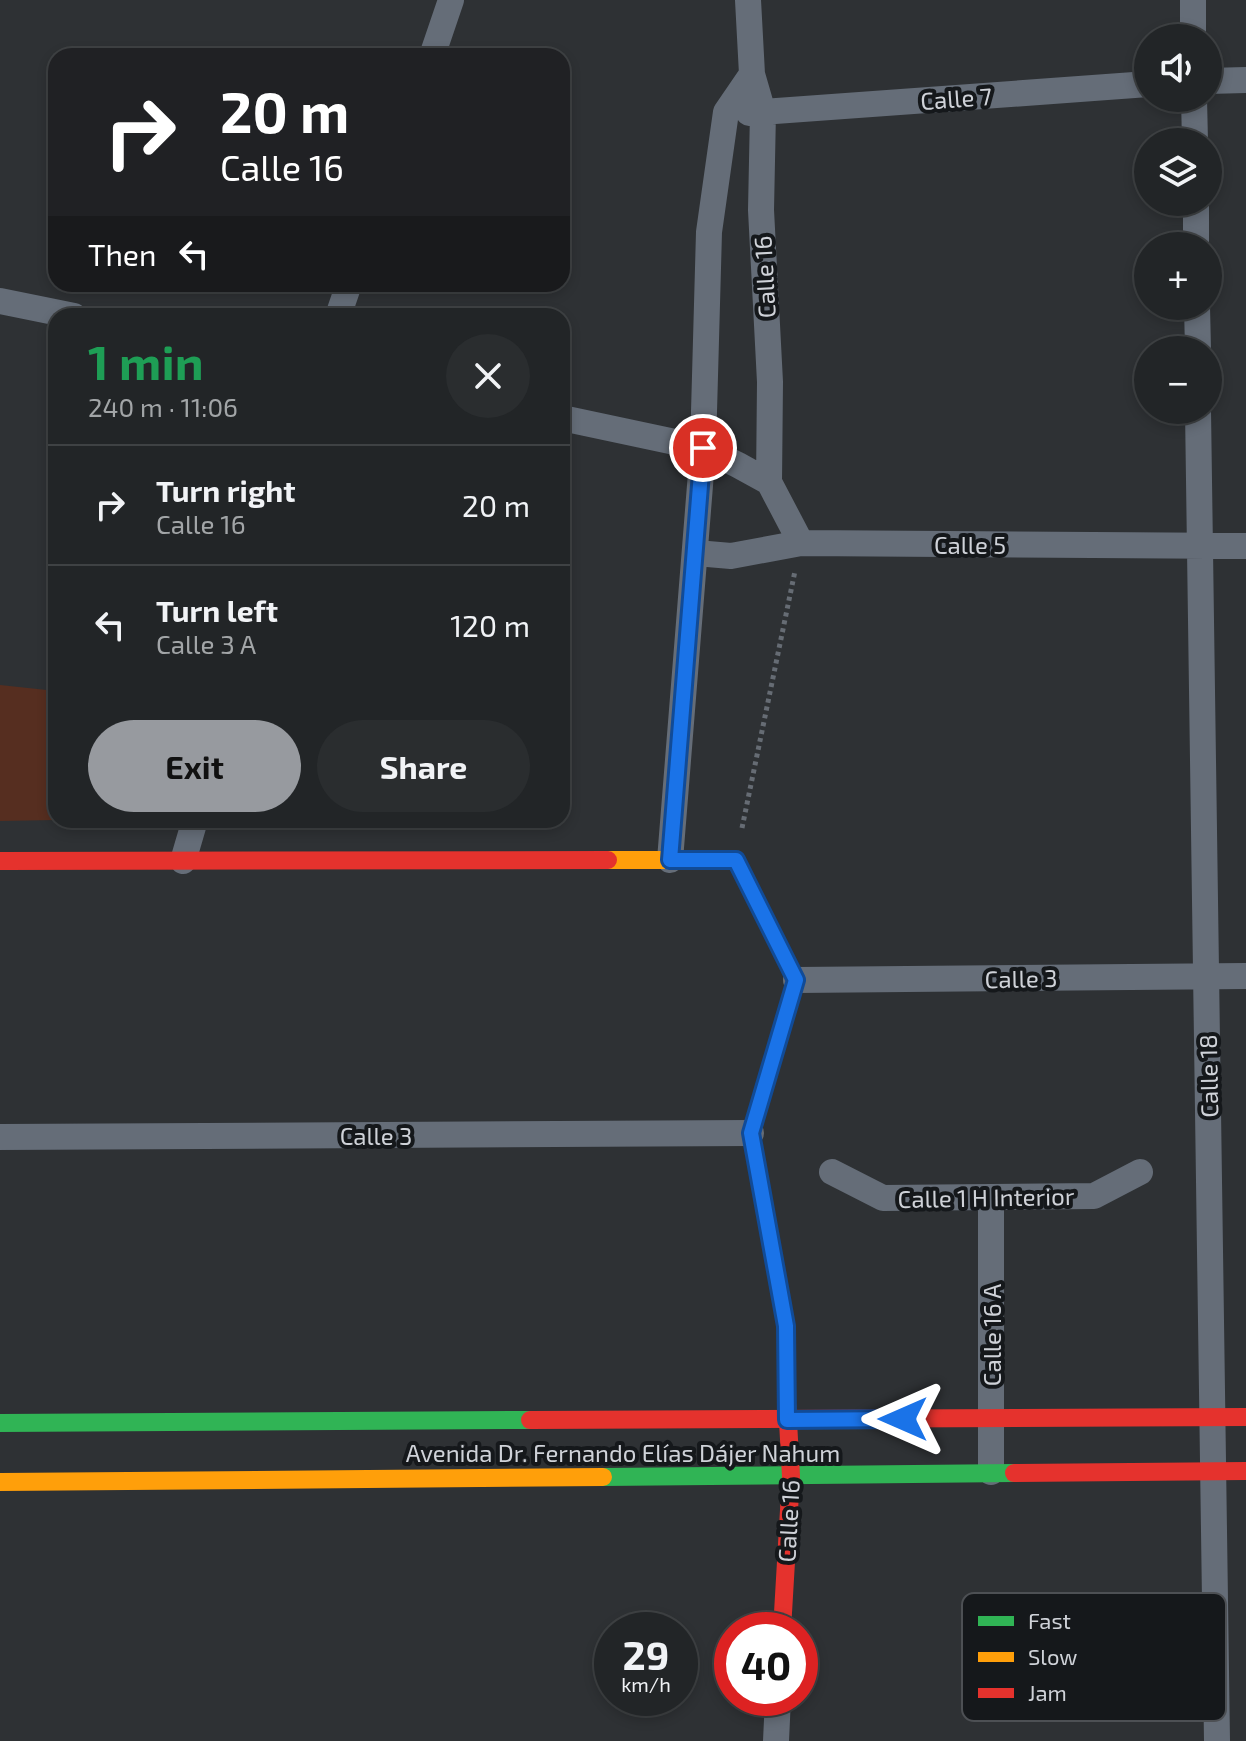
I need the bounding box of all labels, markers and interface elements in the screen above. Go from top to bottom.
map controls [1134,24,1222,424]
button: sound [1134,24,1222,112]
text: 20 m [220,77,349,144]
icon: right [88,80,192,184]
street label: Calle 7 [919,81,993,115]
button: layers [1134,128,1222,216]
text: Calle 16 [220,145,344,188]
icon: left [172,232,216,276]
button: + [1134,232,1222,320]
street label: Calle 16 [747,235,781,319]
text: Then [88,236,156,272]
text: 1 min [88,332,204,390]
button: close [446,334,530,418]
button: − [1134,336,1222,424]
text: 240 m · 11:06 [88,391,238,422]
pin [669,414,737,482]
icon: arrive [681,426,725,470]
text: Turn right [156,472,296,508]
icon: right [88,483,132,527]
text: 20 m [462,487,530,523]
text: Calle 16 [156,508,246,539]
street label: Calle 5 [934,530,1006,559]
text: Turn left [156,592,278,628]
icon: left [88,603,132,647]
text: 120 m [450,607,530,643]
text: Calle 3 A [156,628,256,659]
button: Exit [88,720,301,812]
button: Share [317,720,530,812]
street label: Calle 3 [984,963,1058,993]
street label: Calle 18 [1193,1034,1223,1118]
street label: Calle 3 [340,1121,412,1150]
street label: Calle 1 H Interior [897,1181,1075,1213]
street label: Calle 16 A [977,1284,1006,1386]
position arrow [861,1377,945,1461]
street label: Avenida Dr. Fernando Elías Dájer Nahum [406,1438,840,1467]
street label: Calle 16 [771,1479,805,1563]
legend [962,1593,1226,1721]
text: Fast [1028,1607,1071,1633]
speed limit sign: 40 [714,1612,818,1716]
text: 29 [623,1630,669,1678]
text: Slow [1028,1643,1077,1669]
text: km/h [621,1672,671,1696]
text: Jam [1028,1679,1067,1705]

